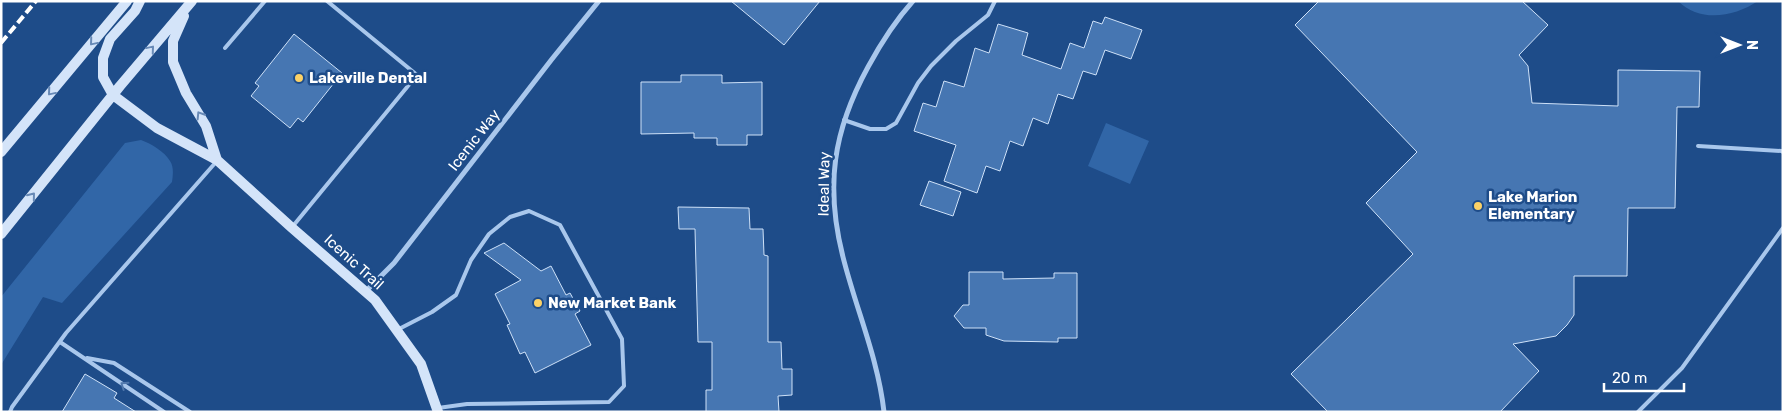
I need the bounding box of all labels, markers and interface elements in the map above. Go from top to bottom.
north arrow [1714,20,1764,70]
one-way arrow [90,36,99,45]
text: N [1743,40,1760,50]
one-way arrow [146,46,154,55]
place label: Lakeville Dental [309,69,427,87]
marker: Lakeville Dental [293,72,305,84]
one-way arrow [47,87,56,96]
street label: Icenic Way [444,106,504,174]
one-way arrow [196,111,206,120]
street label: Ideal Way [814,151,834,217]
place label: Lake Marion Elementary [1488,188,1578,223]
one-way arrow [26,193,34,202]
marker: Lake Marion Elementary [1472,200,1484,212]
street label: Icenic Trail [321,231,387,293]
place label: New Market Bank [548,294,677,312]
marker: New Market Bank [532,297,544,309]
scale bar [1604,360,1684,392]
text: 20 m [1612,369,1647,387]
one-way arrow [120,381,129,391]

